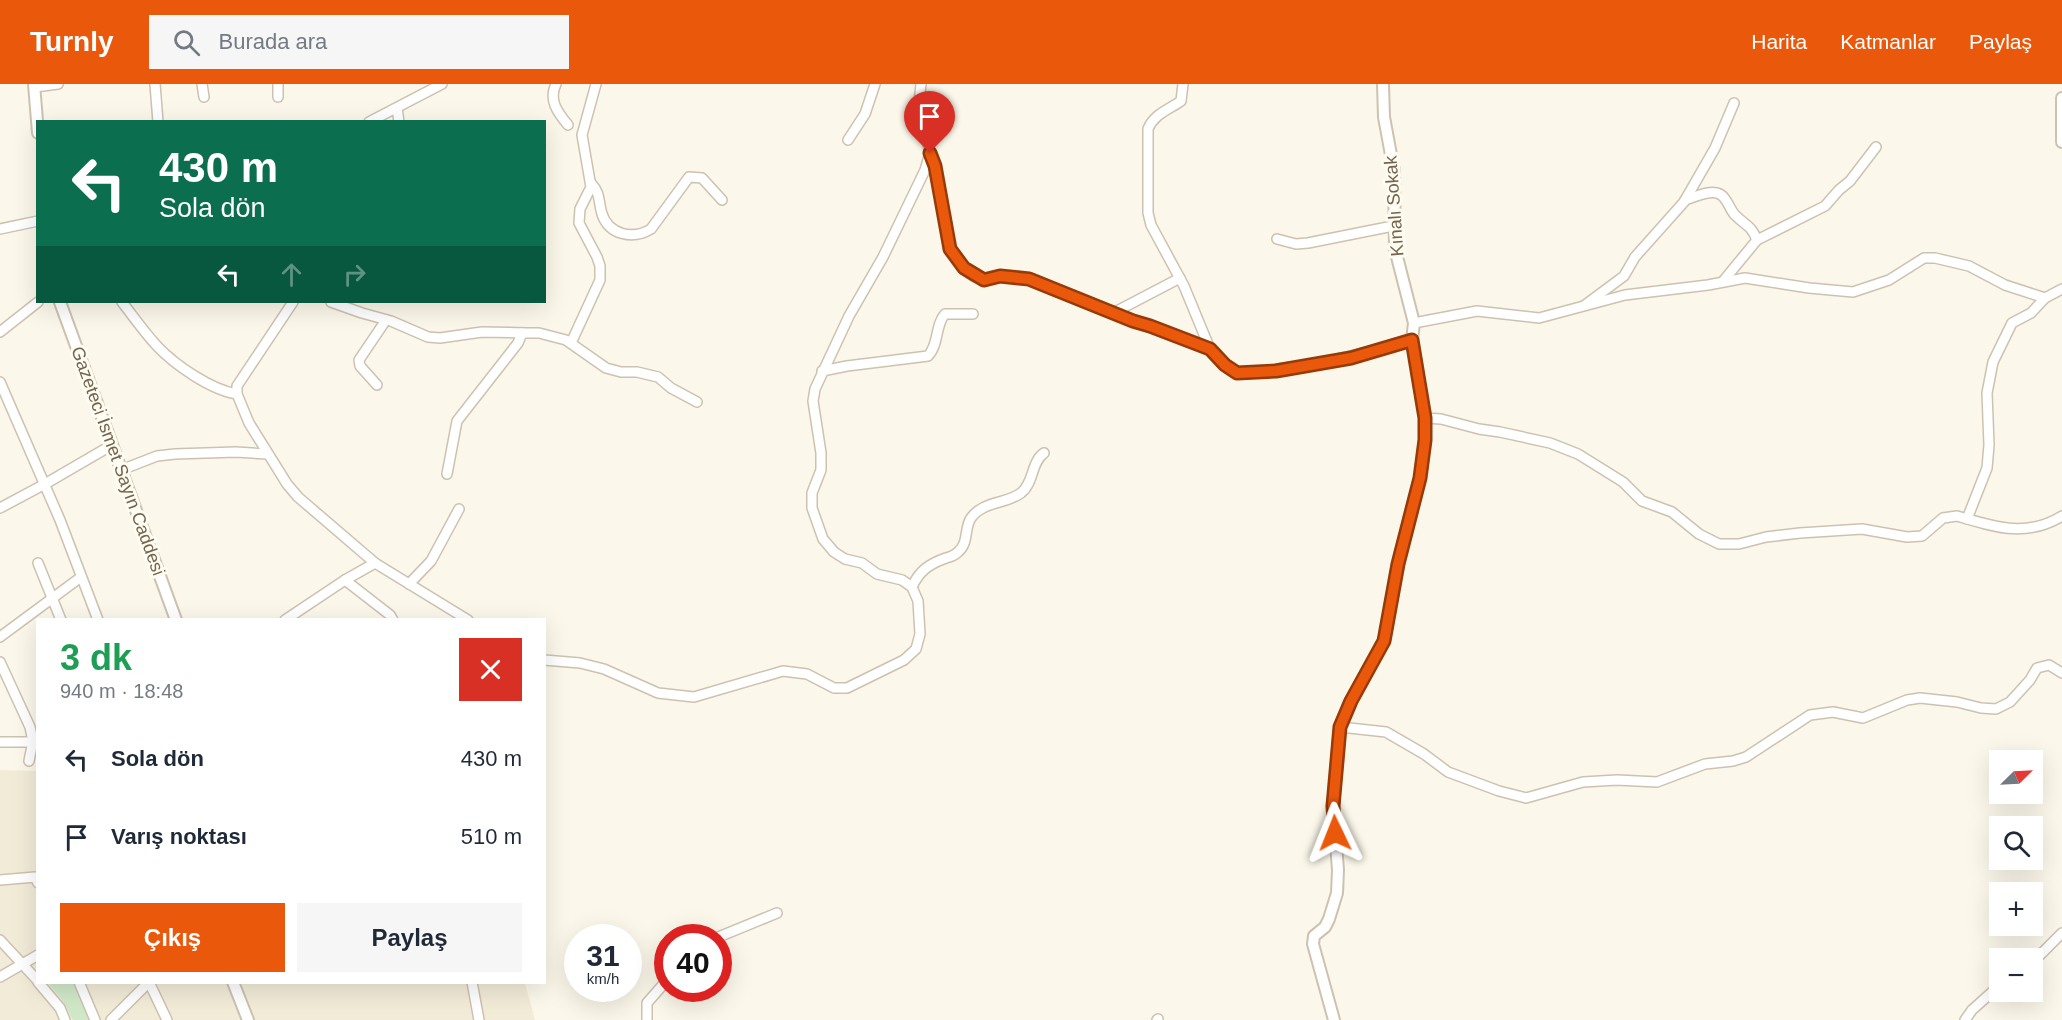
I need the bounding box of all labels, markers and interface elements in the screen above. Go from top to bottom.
search box [149,15,569,69]
text: Turnly [30,26,113,57]
icon: search [170,26,203,59]
text: Burada ara [218,29,327,54]
text: Harita [1751,30,1807,53]
text: Katmanlar [1840,30,1936,53]
text: Paylaş [1969,30,2032,53]
pin [904,91,955,153]
icon: arrive [913,100,946,133]
icon: left [60,144,138,222]
text: 430 m [159,144,278,191]
street label: Kınalı Sokak [1380,154,1408,257]
text: Sola dön [159,193,266,223]
icon: left [212,258,245,291]
icon: ahead [275,258,308,291]
icon: right [338,258,371,291]
street label: Gazeteci İsmet Sayın Caddesi [67,344,169,578]
text: 3 dk [60,637,132,678]
button: close [459,638,522,701]
text: 940 m · 18:48 [60,680,183,702]
icon: left [60,743,93,776]
text: Sola dön [111,746,204,771]
text: 430 m [461,746,522,771]
north arrow [1989,750,2043,804]
map controls [1989,750,2043,1002]
position arrow [1303,801,1367,865]
button: search [1989,816,2043,870]
icon: arrive [60,821,93,854]
text: Varış noktası [111,824,247,849]
text: 510 m [461,824,522,849]
button: + [1989,882,2043,936]
button: Çıkış [60,903,285,972]
button: Paylaş [297,903,522,972]
speed limit sign: 40 [654,924,732,1002]
text: 31 [586,939,620,972]
button: − [1989,948,2043,1002]
text: km/h [587,970,619,987]

